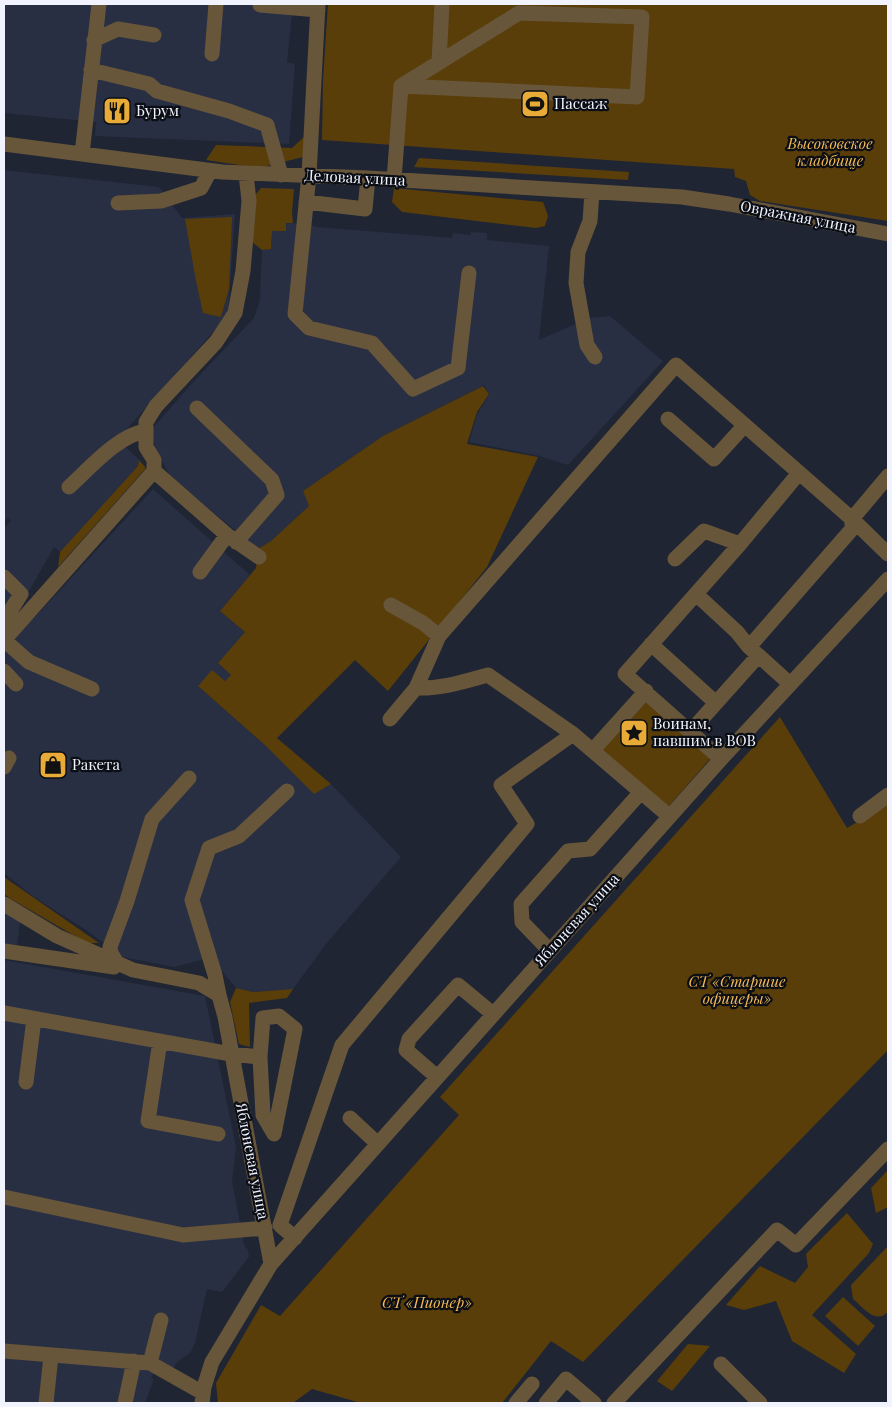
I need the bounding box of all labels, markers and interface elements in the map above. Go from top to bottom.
sports icon: Пассаж [520,89,550,119]
place label: Пассаж [554,93,608,113]
restaurant icon: Бурум [102,96,132,126]
place label: Бурум [136,100,180,120]
park label: Высоковское кладбище [786,133,873,170]
street label: Деловая улица [304,164,407,190]
street label: Овражная улица [739,195,858,237]
place label: Воинам, павшим в ВОВ [653,713,756,750]
place icon: Воинам, павшим в ВОВ [619,718,649,748]
shop icon: Ракета [38,750,68,780]
place label: Ракета [72,754,120,774]
street label: Яблоневая улица [529,868,624,971]
park label: СТ «Старшие офицеры» [689,971,786,1008]
street label: Яблоневая улица [232,1100,274,1221]
park label: СТ «Пионер» [382,1292,472,1312]

